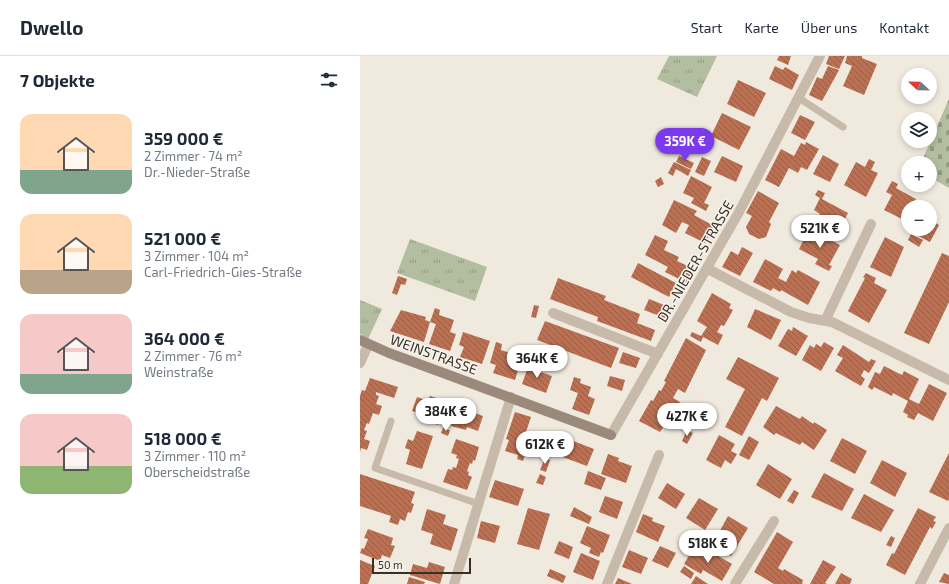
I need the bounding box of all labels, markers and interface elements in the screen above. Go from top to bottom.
text: Dwello [20,16,83,39]
text: Start [691,19,722,36]
text: Karte [744,19,779,36]
text: Über uns [801,19,857,36]
text: Kontakt [879,19,929,36]
north arrow [901,68,937,104]
map controls [901,68,937,236]
icon: filters [318,69,340,91]
text: 7 Objekte [20,70,95,90]
button: layers [901,112,937,148]
text: 359 000 € [144,128,224,148]
pin: 359K € [652,128,718,162]
icon: home [52,130,100,178]
text: 359K € [664,133,706,149]
text: 2 Zimmer · 74 m² [144,148,243,164]
button: + [901,156,937,192]
text: Dr.-Nieder-Straße [144,164,250,180]
street label: DR.-NIEDER-STRASSE [653,197,737,325]
button: − [901,200,937,236]
pin: 521K € [787,215,853,249]
text: 521K € [800,220,840,236]
text: 521 000 € [144,228,221,248]
icon: home [52,230,100,278]
text: 3 Zimmer · 104 m² [144,248,249,264]
text: Carl-Friedrich-Gies-Straße [144,264,302,280]
text: 364 000 € [144,328,225,348]
icon: home [52,330,100,378]
street label: WEINSTRASSE [388,330,480,378]
pin: 364K € [504,345,570,379]
text: 2 Zimmer · 76 m² [144,348,242,364]
text: 364K € [516,350,558,366]
text: Weinstraße [144,364,214,380]
pin: 384K € [413,398,479,432]
text: 384K € [424,403,468,419]
pin: 427K € [654,403,720,437]
text: 427K € [666,408,708,424]
text: 518 000 € [144,428,222,448]
icon: home [52,430,100,478]
pin: 612K € [512,431,578,465]
text: 612K € [525,436,565,452]
text: 3 Zimmer · 110 m² [144,448,246,464]
text: Oberscheidstraße [144,464,250,480]
pin: 518K € [675,530,741,564]
text: 518K € [688,535,728,551]
scale bar [372,556,471,575]
text: 50 m [378,558,403,571]

